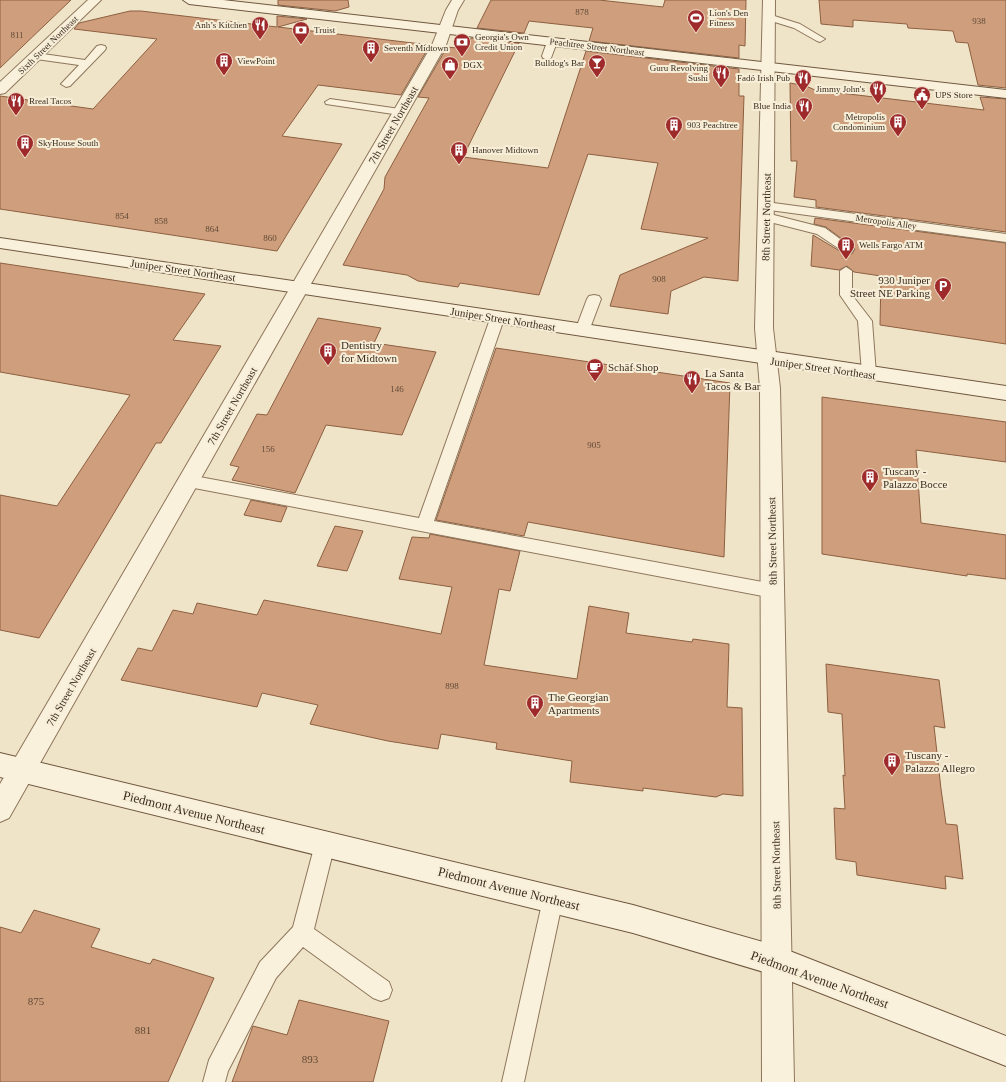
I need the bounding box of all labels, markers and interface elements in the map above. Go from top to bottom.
house number: 878 [575,7,589,17]
sports icon: Lion's Den Fitness [686,8,706,33]
place label: Lion's Den Fitness [709,8,749,28]
street label: Sixth Street Northeast [16,13,80,76]
restaurant icon: Anh’s Kitchen [250,15,270,40]
house number: 938 [972,16,986,26]
place label: Anh’s Kitchen [195,20,247,30]
bank icon: Truist [291,20,311,45]
place label: Truist [314,25,336,35]
house number: 811 [10,30,24,40]
bank icon: Georgia's Own Credit Union [452,32,472,57]
place label: Georgia's Own Credit Union [475,32,529,52]
street label: Peachtree Street Northeast [549,36,645,58]
building icon: Seventh Midtown [361,38,381,63]
place label: Seventh Midtown [384,43,449,53]
building icon: ViewPoint [214,51,234,76]
bar icon: Bulldog's Bar [587,53,607,78]
shop icon: DGX [440,55,460,80]
place label: ViewPoint [237,56,275,66]
place label: Bulldog's Bar [535,58,584,68]
place label: DGX [463,60,483,70]
place label: Guru Revolving Sushi [650,63,708,83]
restaurant icon: Guru Revolving Sushi [711,63,731,88]
restaurant icon: Fadó Irish Pub [793,68,813,93]
place label: Fadó Irish Pub [737,73,790,83]
restaurant icon: Jimmy John's [868,79,888,104]
street label: 7th Street Northeast [366,84,420,166]
place label: Jimmy John's [816,84,865,94]
public building icon: UPS Store [912,85,932,110]
place label: UPS Store [935,90,973,100]
restaurant icon: Rreal Tacos [6,91,26,116]
place label: Rreal Tacos [29,96,72,106]
restaurant icon: Blue India [794,96,814,121]
place label: Blue India [753,101,791,111]
place label: Metropolis Condominium [833,112,885,132]
building icon: Metropolis Condominium [888,112,908,137]
building icon: 903 Peachtree [664,115,684,140]
place label: 903 Peachtree [687,120,738,130]
building icon: SkyHouse South [15,133,35,158]
place label: SkyHouse South [38,138,99,148]
building icon: Hanover Midtown [449,140,469,165]
place label: Hanover Midtown [472,145,539,155]
street label: 8th Street Northeast [759,173,773,261]
house number: 854 [115,211,129,221]
street label: Metropolis Alley [855,213,918,231]
house number: 858 [154,216,168,226]
house number: 864 [205,224,219,234]
house number: 860 [263,233,277,243]
building icon: Wells Fargo ATM [836,235,856,260]
place label: Wells Fargo ATM [859,240,923,250]
street label: Juniper Street Northeast [130,257,236,283]
house number: 908 [652,274,666,284]
place label: 930 Juniper Street NE Parking [850,274,930,299]
parking icon: 930 Juniper Street NE Parking [933,276,953,301]
street label: Juniper Street Northeast [450,305,556,333]
place label: Dentistry for Midtown [341,339,397,364]
building icon: Dentistry for Midtown [318,341,338,366]
street label: Juniper Street Northeast [770,355,876,381]
cafe icon: Schāf Shop [585,357,605,382]
place label: Schāf Shop [608,361,659,373]
street label: 7th Street Northeast [205,365,259,447]
place label: La Santa Tacos & Bar [705,367,761,392]
restaurant icon: La Santa Tacos & Bar [682,369,702,394]
house number: 146 [390,384,404,394]
house number: 905 [587,440,601,450]
house number: 156 [261,444,275,454]
place label: Tuscany - Palazzo Bocce [883,465,948,490]
building icon: Tuscany - Palazzo Bocce [860,467,880,492]
street label: 8th Street Northeast [765,497,779,585]
street label: 7th Street Northeast [44,646,98,728]
house number: 898 [445,681,459,691]
place label: The Georgian Apartments [548,691,609,716]
building icon: The Georgian Apartments [525,693,545,718]
place label: Tuscany - Palazzo Allegro [905,749,975,774]
building icon: Tuscany - Palazzo Allegro [882,751,902,776]
street label: Piedmont Avenue Northeast [121,788,267,837]
street label: 8th Street Northeast [769,821,783,909]
street label: Piedmont Avenue Northeast [436,864,582,913]
street label: Piedmont Avenue Northeast [749,948,891,1012]
house number: 875 [28,995,45,1007]
house number: 881 [135,1024,151,1036]
house number: 893 [302,1053,319,1065]

